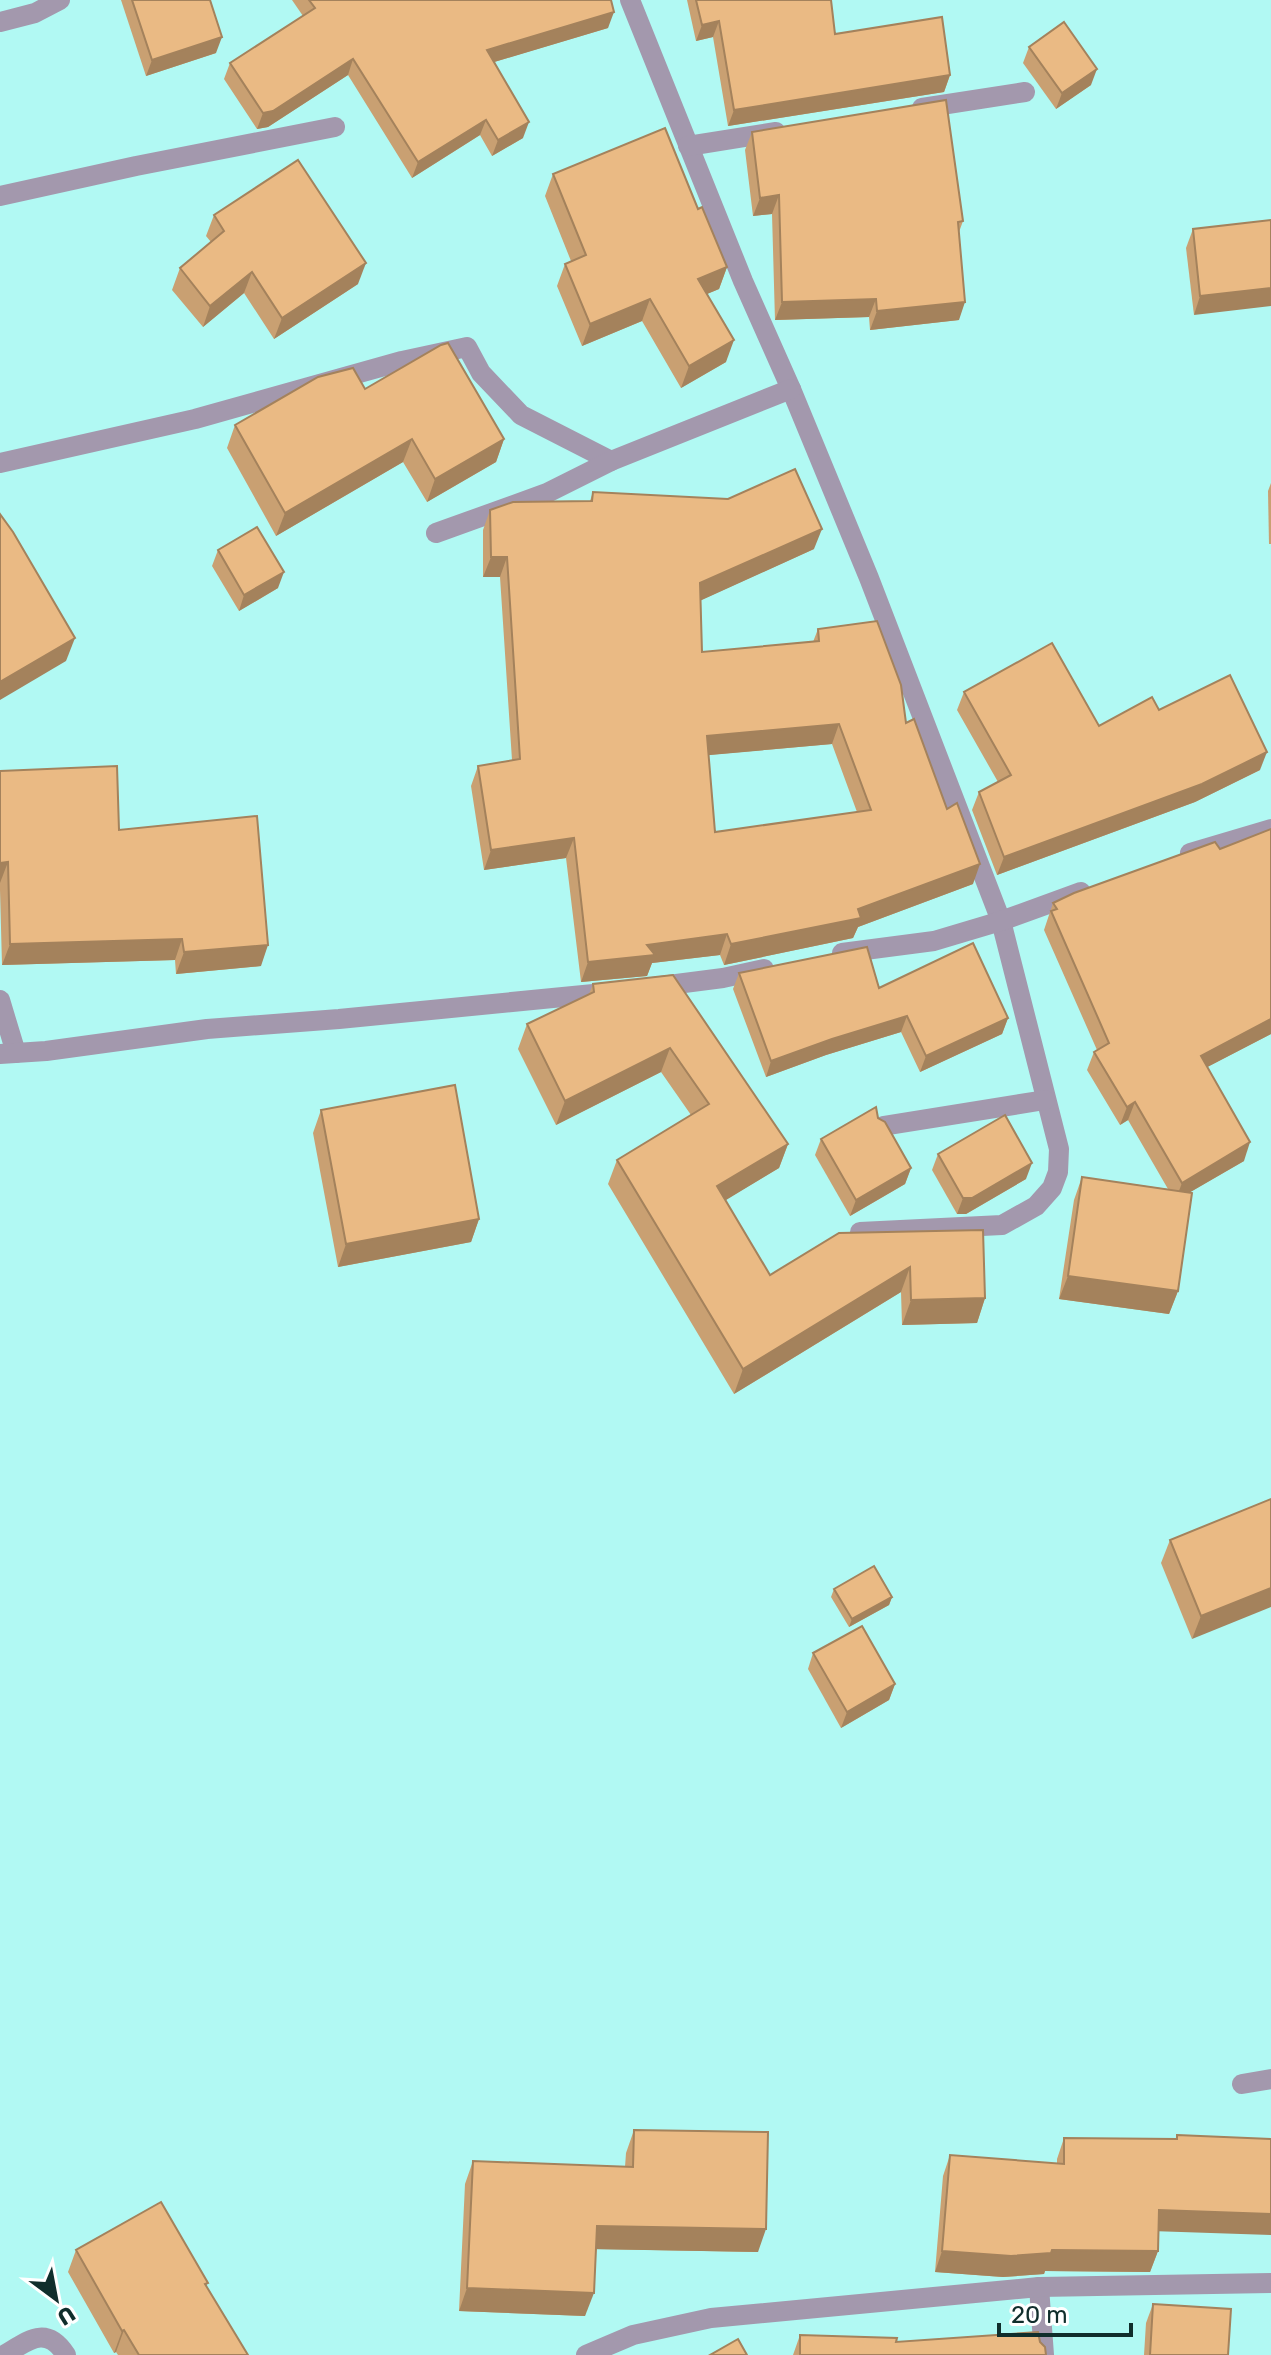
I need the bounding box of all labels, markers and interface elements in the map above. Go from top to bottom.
north arrow [16,2259,96,2339]
scale bar [999,2287,1131,2337]
text: U [52,2300,80,2331]
text: 20 m [1011,2301,1068,2329]

